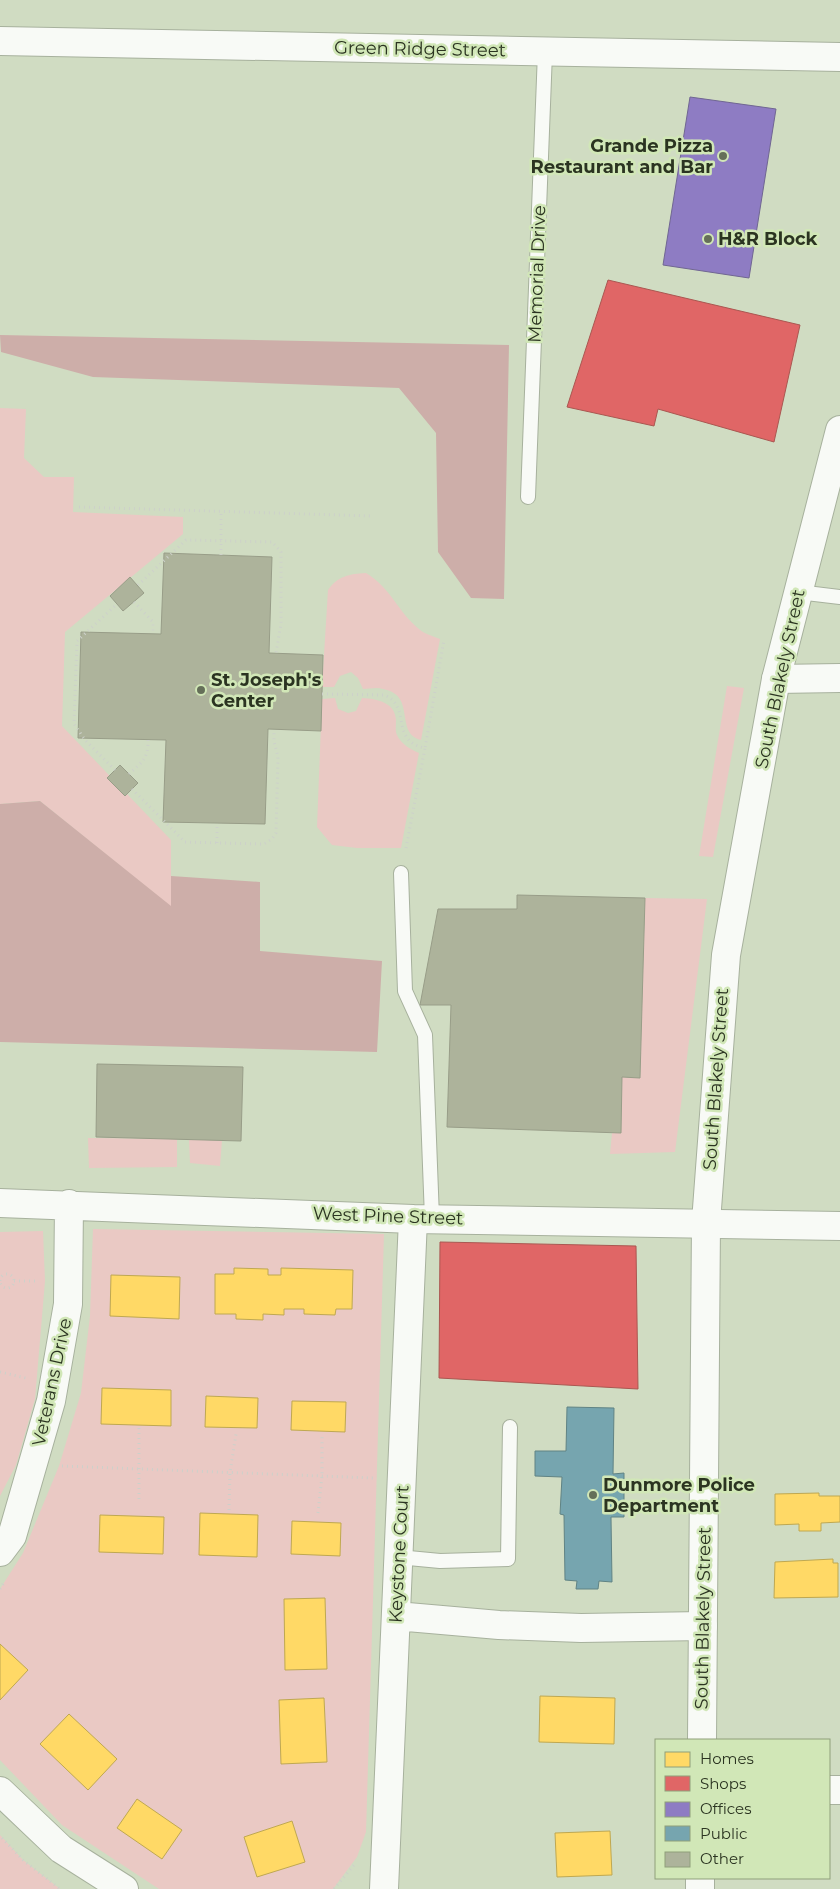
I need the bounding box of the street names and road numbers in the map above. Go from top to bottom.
street label: Green Ridge Street [334,37,506,61]
street label: Memorial Drive [524,205,550,343]
street label: South Blakely Street [750,587,810,771]
street label: South Blakely Street [699,987,733,1171]
street label: West Pine Street [312,1202,464,1230]
street label: Veterans Drive [28,1316,76,1448]
street label: Keystone Court [384,1484,414,1624]
street label: South Blakely Street [690,1527,716,1709]

